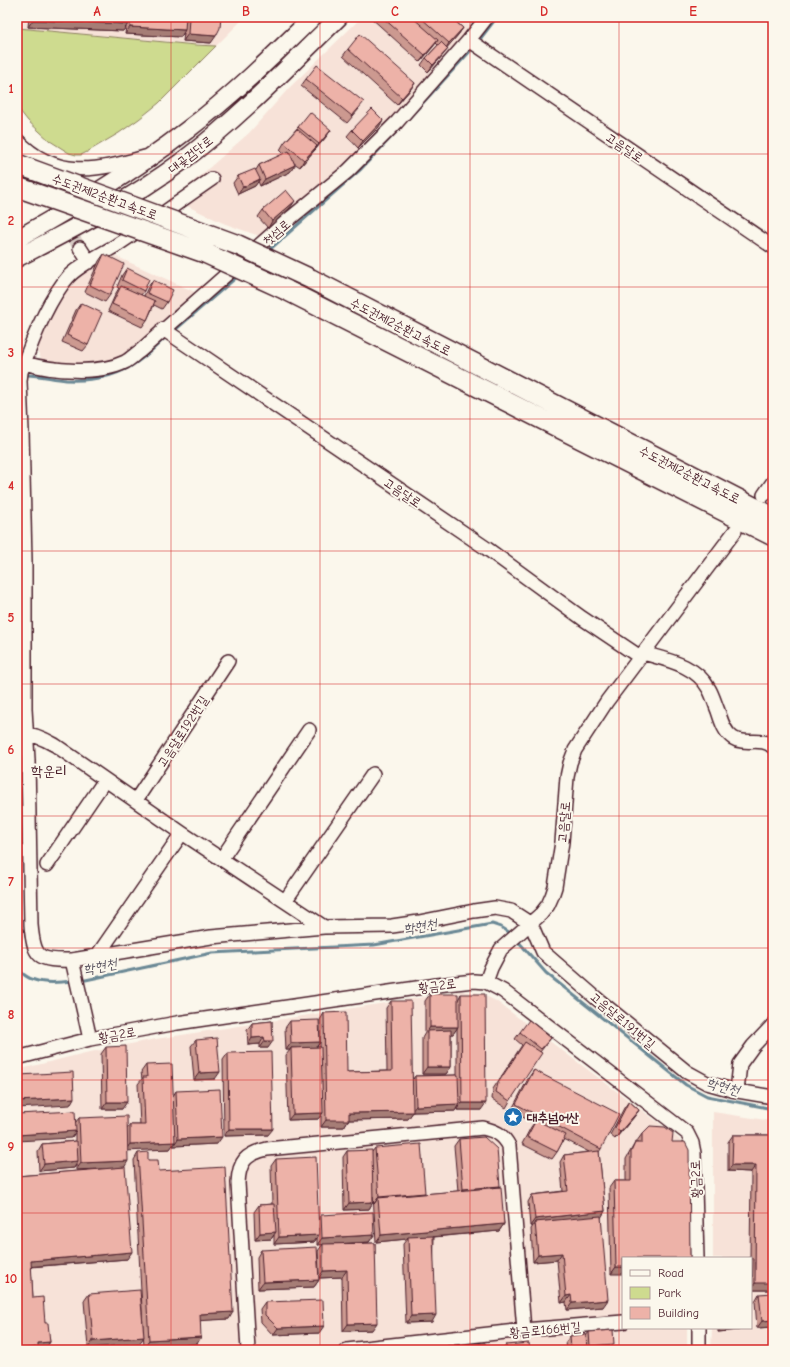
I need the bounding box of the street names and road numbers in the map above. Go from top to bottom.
street label: 고음달로 [603,129,646,165]
street label: 대곶검단로 [165,132,216,176]
street label: 수도권제2순환고속도로 [50,170,160,223]
street label: 첫섬로 [260,216,293,248]
street label: 수도권제2순환고속도로 [348,294,454,358]
street label: 수도권제2순환고속도로 [637,442,743,506]
street label: 고음달로 [381,474,424,510]
street label: 고음달로192번길 [154,693,211,770]
street label: 고음달로 [554,801,573,844]
street label: 황금2로 [417,975,457,996]
street label: 고음달로191번길 [587,989,658,1052]
street label: 황금2로 [97,1024,137,1045]
street label: 황금2로 [687,1160,704,1198]
street label: 황금로166번길 [509,1319,581,1340]

